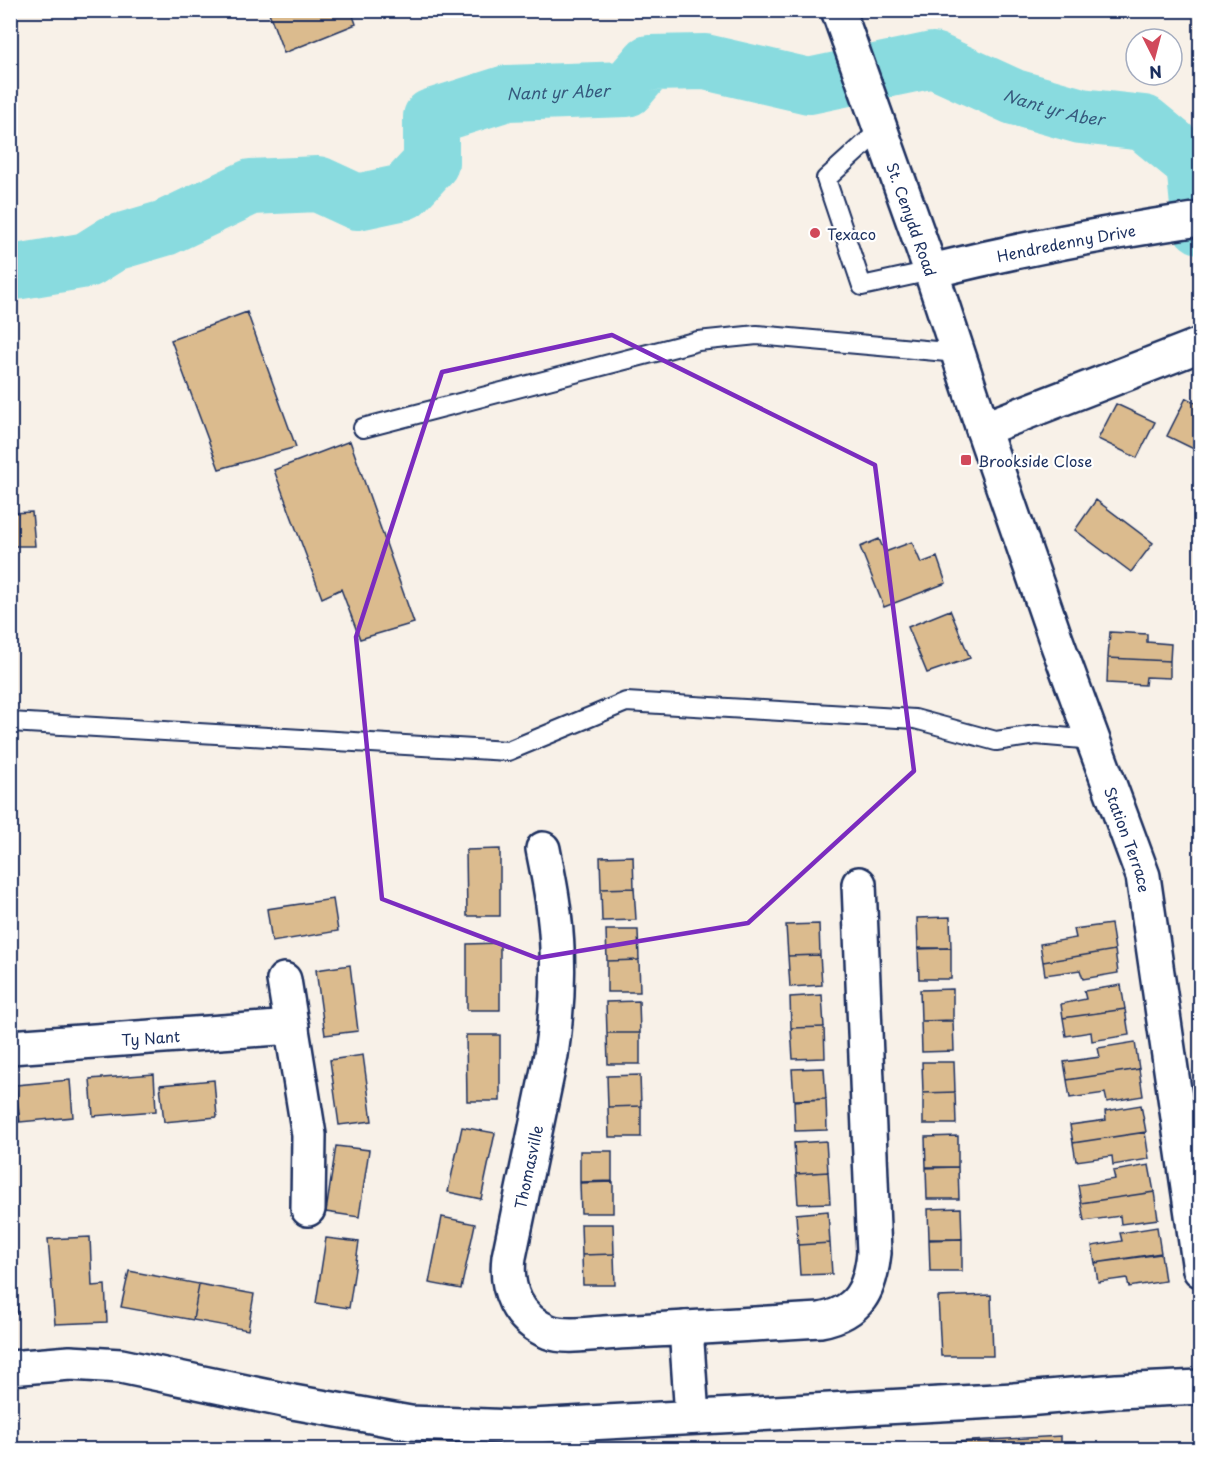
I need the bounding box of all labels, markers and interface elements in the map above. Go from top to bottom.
north arrow [1124,27,1184,87]
text: N [1148,60,1163,86]
water label: Nant yr Aber [506,78,612,105]
water label: Nant yr Aber [1000,82,1108,131]
street label: St. Cenydd Road [882,159,943,279]
street label: Hendredenny Drive [994,218,1137,267]
place label: Texaco [827,222,876,245]
marker: Texaco [808,226,822,240]
place label: Brookside Close [978,449,1092,472]
marker: Brookside Close [959,453,973,467]
street label: Station Terrace [1099,783,1157,894]
street label: Ty Nant [121,1023,181,1051]
street label: Thomasville [508,1123,548,1211]

